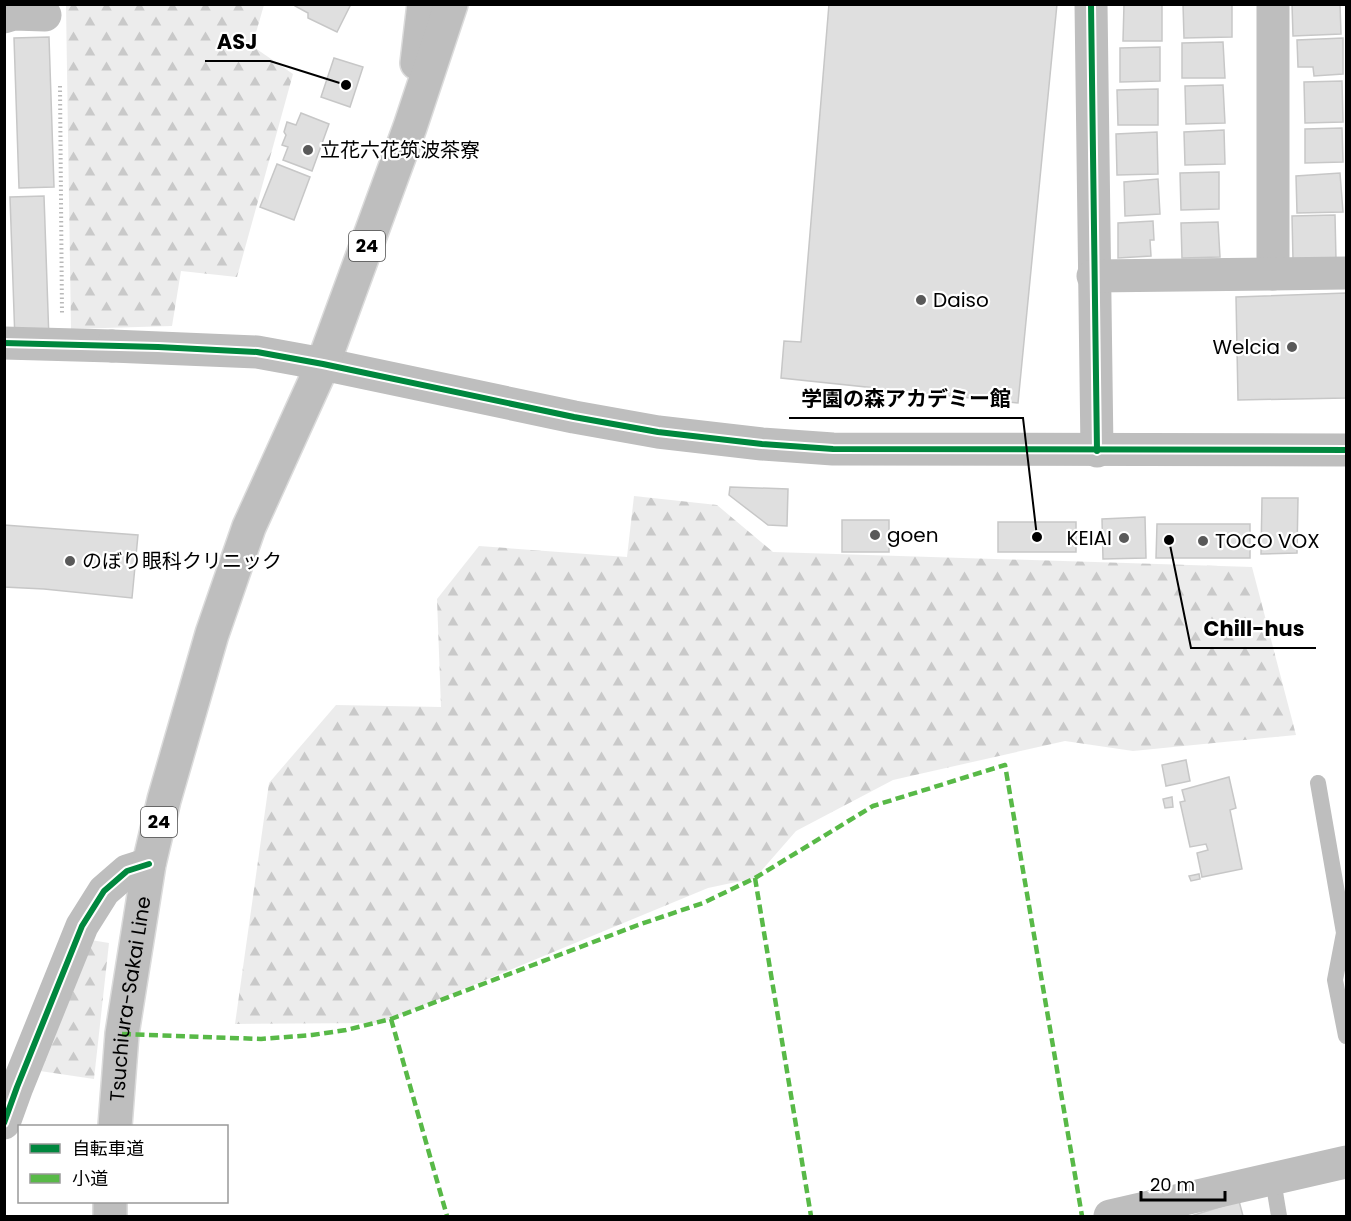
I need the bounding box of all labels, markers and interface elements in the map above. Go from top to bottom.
callout: ASJ [205,22,270,61]
text: ASJ [217,27,257,56]
place label: 立花六花筑波茶寮 [320,136,480,164]
marker: 立花六花筑波茶寮 [301,143,315,157]
road number: 24 [349,231,385,261]
place label: Daiso [933,286,989,314]
marker: Daiso [914,293,928,307]
place label: Welcia [1213,333,1280,361]
marker: Welcia [1285,340,1299,354]
callout: 学園の森アカデミー館 [789,379,1023,418]
text: 学園の森アカデミー館 [801,384,1011,413]
place label: goen [887,521,939,549]
place label: KEIAI [1066,524,1112,552]
place label: TOCO VOX [1215,527,1320,555]
marker: goen [868,528,882,542]
marker: KEIAI [1117,531,1131,545]
marker: TOCO VOX [1196,534,1210,548]
place label: のぼり眼科クリニック [82,547,282,575]
marker: のぼり眼科クリニック [63,554,77,568]
callout: Chill-hus [1191,609,1316,648]
text: Chill-hus [1204,614,1304,643]
road number: 24 [141,807,177,837]
street label: Tsuchiura-Sakai Line [103,894,158,1103]
legend [18,1125,228,1203]
text: 自転車道 [72,1136,144,1161]
scale bar [1141,1164,1225,1202]
text: 小道 [72,1166,108,1191]
text: 20 m [1150,1172,1195,1197]

